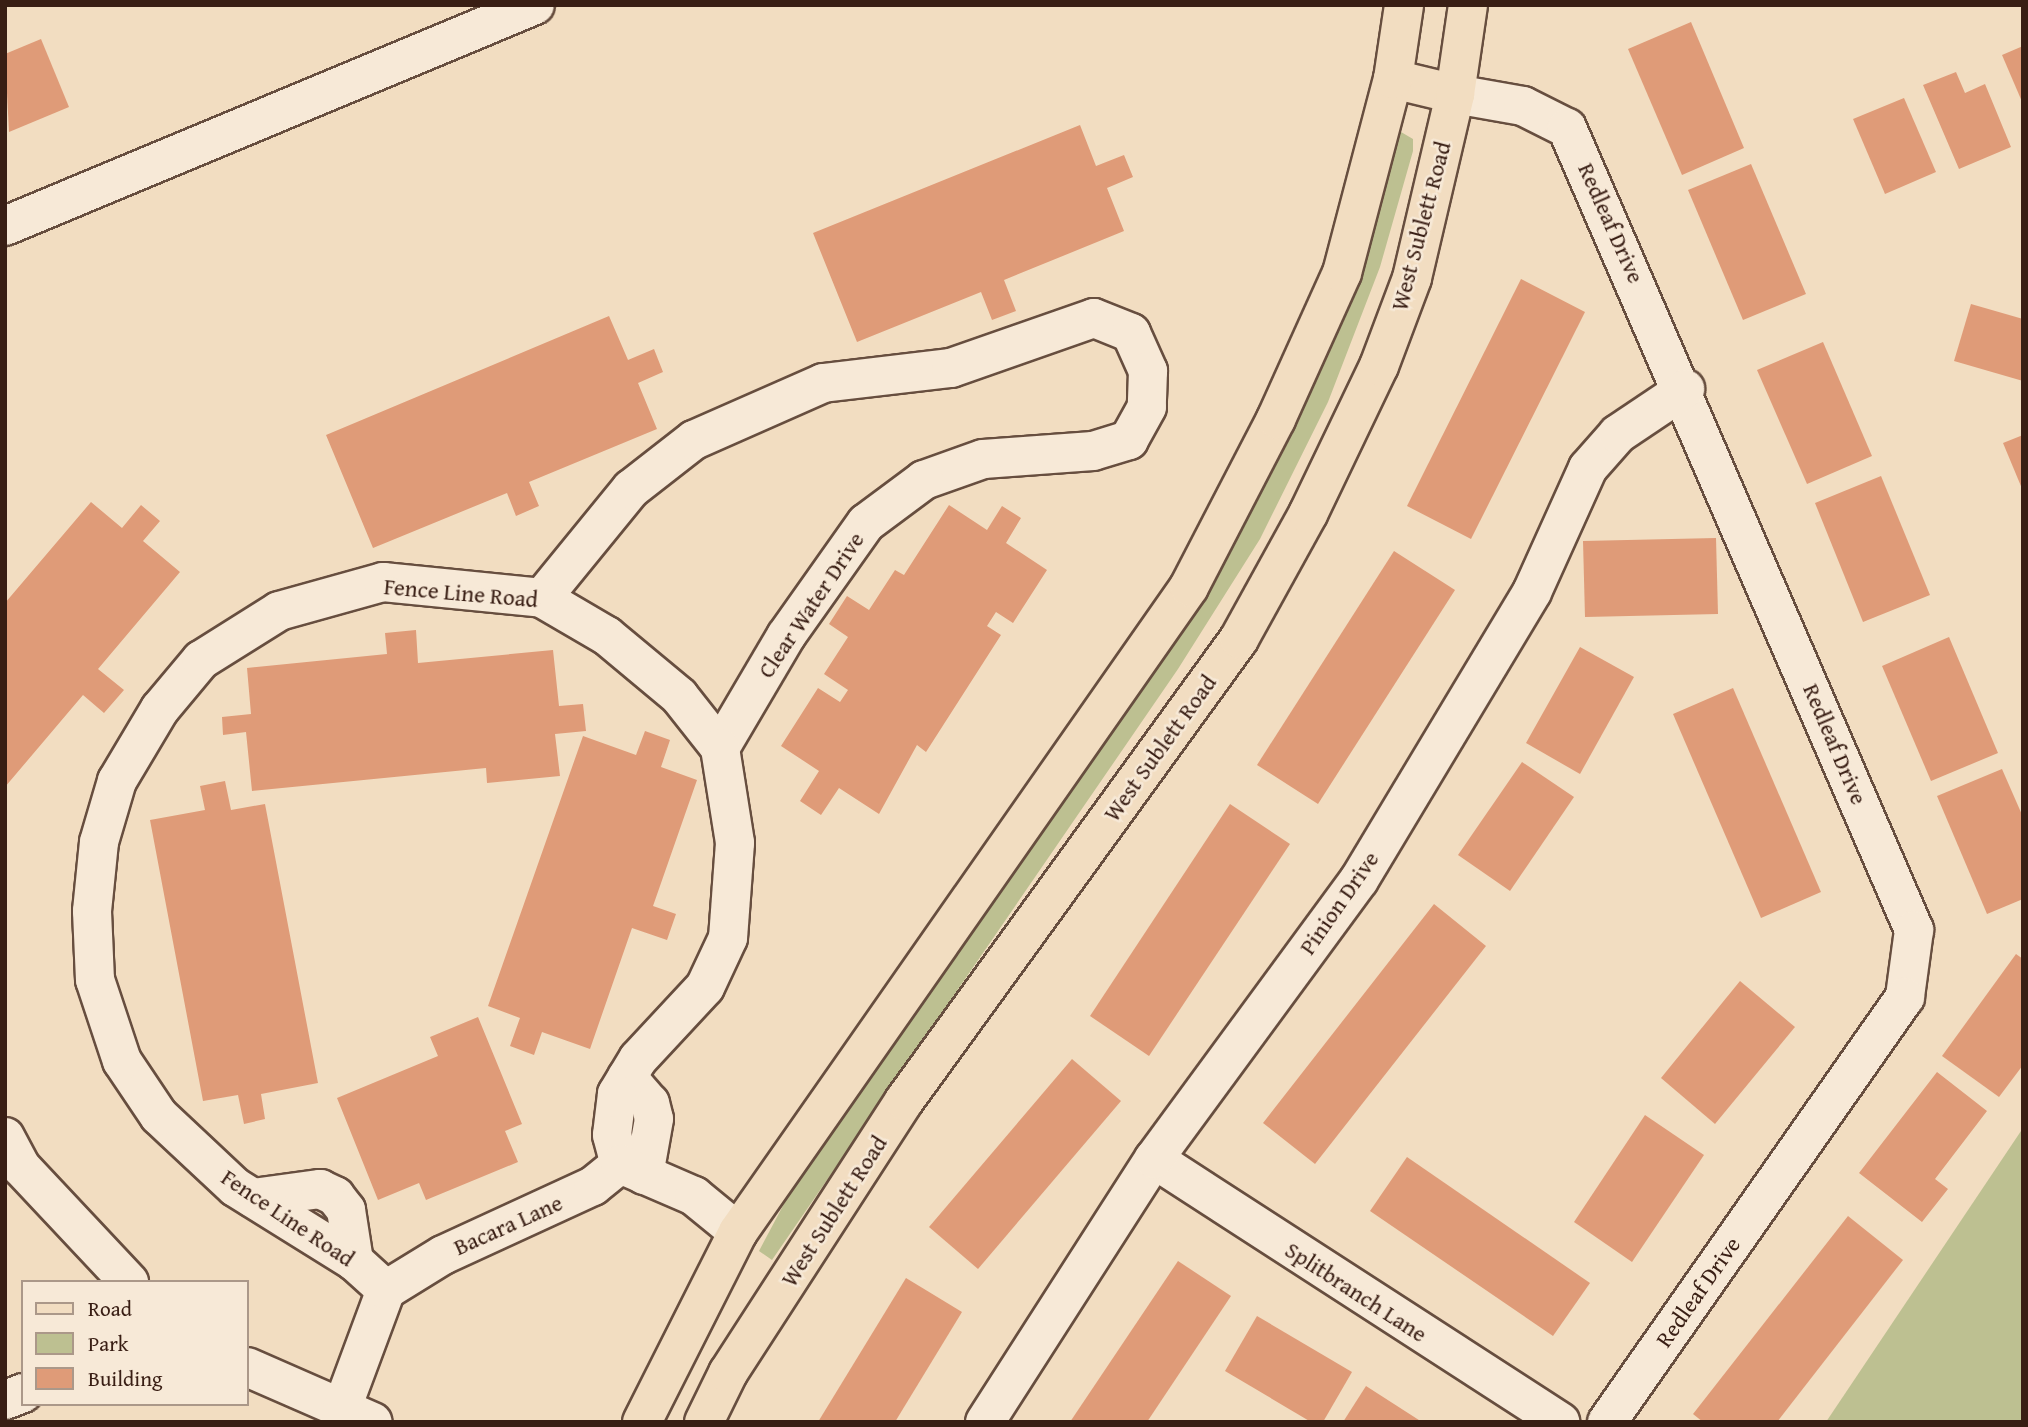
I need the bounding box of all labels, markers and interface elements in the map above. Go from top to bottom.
street label: West Sublett Road [1385,138,1457,314]
street label: Redleaf Drive [1572,159,1650,287]
street label: Clear Water Drive [752,527,870,683]
street label: Fence Line Road [383,573,539,613]
street label: West Sublett Road [1098,669,1222,827]
street label: Redleaf Drive [1797,679,1873,809]
street label: Pinion Drive [1293,846,1385,960]
street label: West Sublett Road [775,1131,893,1291]
street label: Fence Line Road [216,1163,360,1273]
street label: Bacara Lane [449,1189,567,1261]
street label: Redleaf Drive [1650,1231,1746,1353]
street label: Splitbranch Lane [1280,1236,1432,1348]
legend [21,1280,248,1406]
text: Road [88,1293,132,1324]
text: Park [88,1328,129,1359]
text: Building [88,1363,162,1394]

